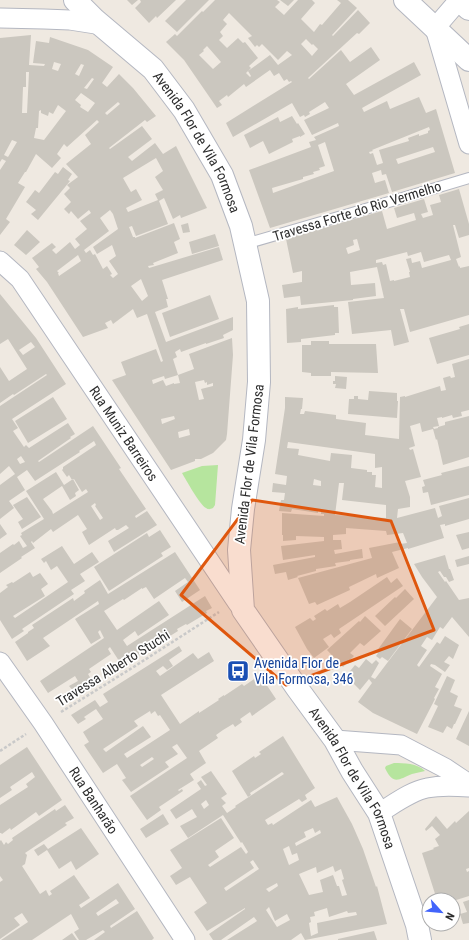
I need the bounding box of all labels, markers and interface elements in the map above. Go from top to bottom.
street label: Avenida Flor de Vila Formosa [150,68,243,215]
street label: Travessa Forte do Rio Vermelho [271,178,443,244]
street label: Rua Muniz Barreiros [86,383,161,484]
street label: Avenida Flor de Vila Formosa [231,383,267,545]
street label: Travessa Alberto Stuchi [53,627,173,709]
place label: Avenida Flor de Vila Formosa, 346 [254,655,354,687]
bus stop icon: Avenida Flor de Vila Formosa, 346 [225,658,251,684]
street label: Avenida Flor de Vila Formosa [306,704,399,851]
street label: Rua Banharão [66,764,121,837]
north arrow [421,892,461,932]
text: N [442,910,457,922]

